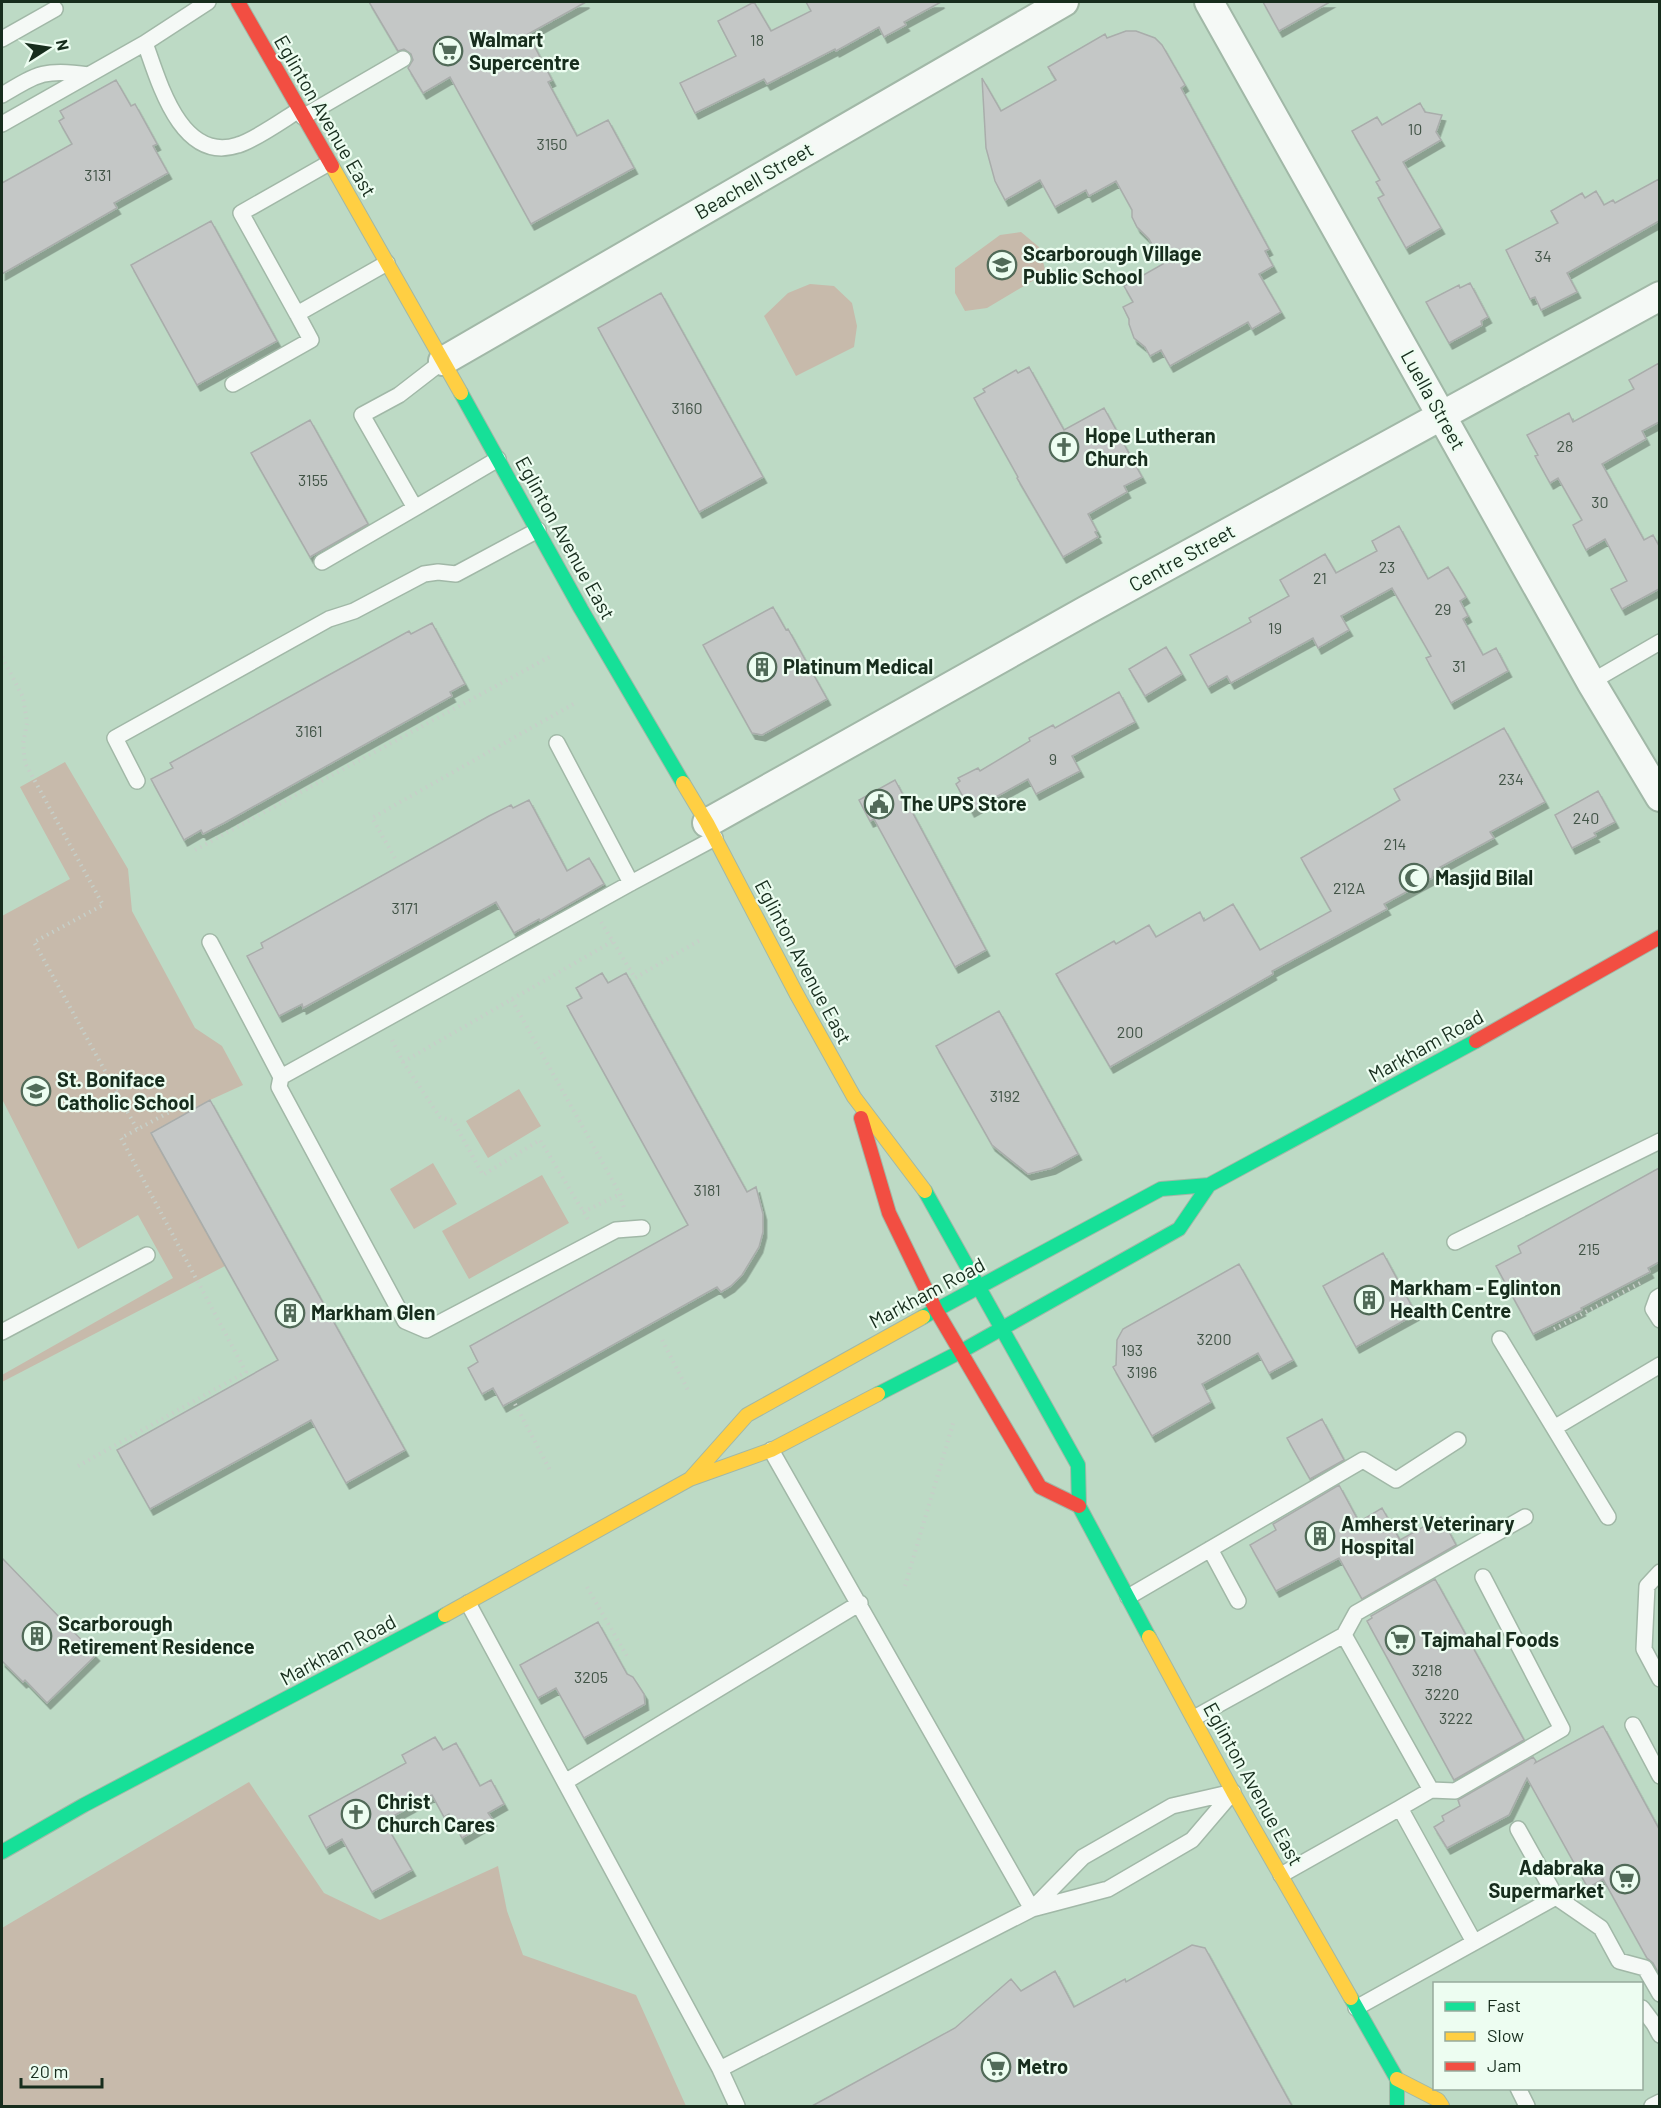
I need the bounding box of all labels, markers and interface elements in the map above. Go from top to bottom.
north arrow [18,18,78,78]
place label: Walmart Supercentre [469,27,580,74]
street label: Eglinton Avenue East [270,30,382,201]
house number: 18 [750,30,764,49]
supermarket icon: Walmart Supercentre [432,35,464,67]
text: N [53,38,74,52]
house number: 10 [1408,119,1422,138]
house number: 3150 [537,134,568,153]
street label: Beachell Street [690,137,817,224]
house number: 3131 [84,165,112,184]
place label: Scarborough Village Public School [1023,241,1202,288]
house number: 34 [1534,246,1552,265]
school or university icon: Scarborough Village Public School [986,249,1018,281]
street label: Luella Street [1397,345,1471,454]
house number: 3160 [671,398,703,417]
place label: Hope Lutheran Church [1085,423,1216,470]
church icon: Hope Lutheran Church [1048,431,1080,463]
house number: 28 [1557,436,1573,455]
street label: Eglinton Avenue East [511,452,621,623]
house number: 3155 [298,470,328,489]
house number: 30 [1591,492,1609,511]
street label: Centre Street [1124,518,1239,596]
house number: 23 [1379,557,1395,576]
house number: 21 [1313,568,1327,587]
house number: 29 [1435,599,1451,618]
house number: 19 [1268,618,1282,637]
building icon: Platinum Medical [746,651,778,683]
place label: Platinum Medical [783,654,933,678]
house number: 31 [1452,656,1466,675]
house number: 3161 [295,721,323,740]
house number: 9 [1049,749,1057,768]
house number: 234 [1498,769,1524,788]
public building icon: The UPS Store [863,788,895,820]
place label: The UPS Store [900,791,1027,815]
house number: 240 [1573,808,1599,827]
house number: 214 [1384,834,1406,853]
mosque icon: Masjid Bilal [1398,862,1430,894]
place label: Masjid Bilal [1435,865,1533,889]
street label: Eglinton Avenue East [750,875,857,1048]
house number: 212A [1333,878,1365,897]
house number: 3171 [392,898,418,917]
street label: Markham Road [1364,1004,1487,1087]
house number: 200 [1117,1022,1143,1041]
place label: St. Boniface Catholic School [57,1067,194,1114]
school or university icon: St. Boniface Catholic School [20,1075,52,1107]
house number: 3192 [990,1086,1020,1105]
house number: 3181 [693,1180,721,1199]
house number: 215 [1578,1239,1600,1258]
street label: Markham Road [865,1252,988,1333]
place label: Markham - Eglinton Health Centre [1390,1275,1561,1322]
building icon: Markham - Eglinton Health Centre [1353,1284,1385,1316]
building icon: Markham Glen [274,1297,306,1329]
place label: Markham Glen [311,1300,435,1324]
house number: 3200 [1197,1329,1231,1348]
house number: 193 [1121,1340,1143,1359]
house number: 3196 [1127,1362,1157,1381]
place label: Amherst Veterinary Hospital [1341,1511,1515,1558]
building icon: Amherst Veterinary Hospital [1304,1520,1336,1552]
street label: Markham Road [276,1609,399,1690]
place label: Scarborough Retirement Residence [58,1611,255,1658]
building icon: Scarborough Retirement Residence [21,1620,53,1652]
supermarket icon: Tajmahal Foods [1384,1624,1416,1656]
place label: Tajmahal Foods [1421,1627,1559,1651]
house number: 3218 [1412,1660,1442,1679]
house number: 3205 [574,1667,608,1686]
house number: 3220 [1425,1684,1459,1703]
street label: Eglinton Avenue East [1199,1698,1309,1869]
house number: 3222 [1439,1708,1473,1727]
place label: Christ Church Cares [377,1789,495,1836]
church icon: Christ Church Cares [340,1798,372,1830]
place label: Adabraka Supermarket [1488,1855,1604,1902]
supermarket icon: Adabraka Supermarket [1609,1863,1641,1895]
legend [1433,1982,1643,2090]
text: Fast [1487,1994,1521,2016]
text: Slow [1487,2024,1524,2046]
scale bar [21,2051,102,2089]
supermarket icon: Metro [980,2051,1012,2083]
place label: Metro [1017,2054,1068,2078]
text: Jam [1487,2054,1521,2076]
text: 20 m [30,2060,68,2082]

